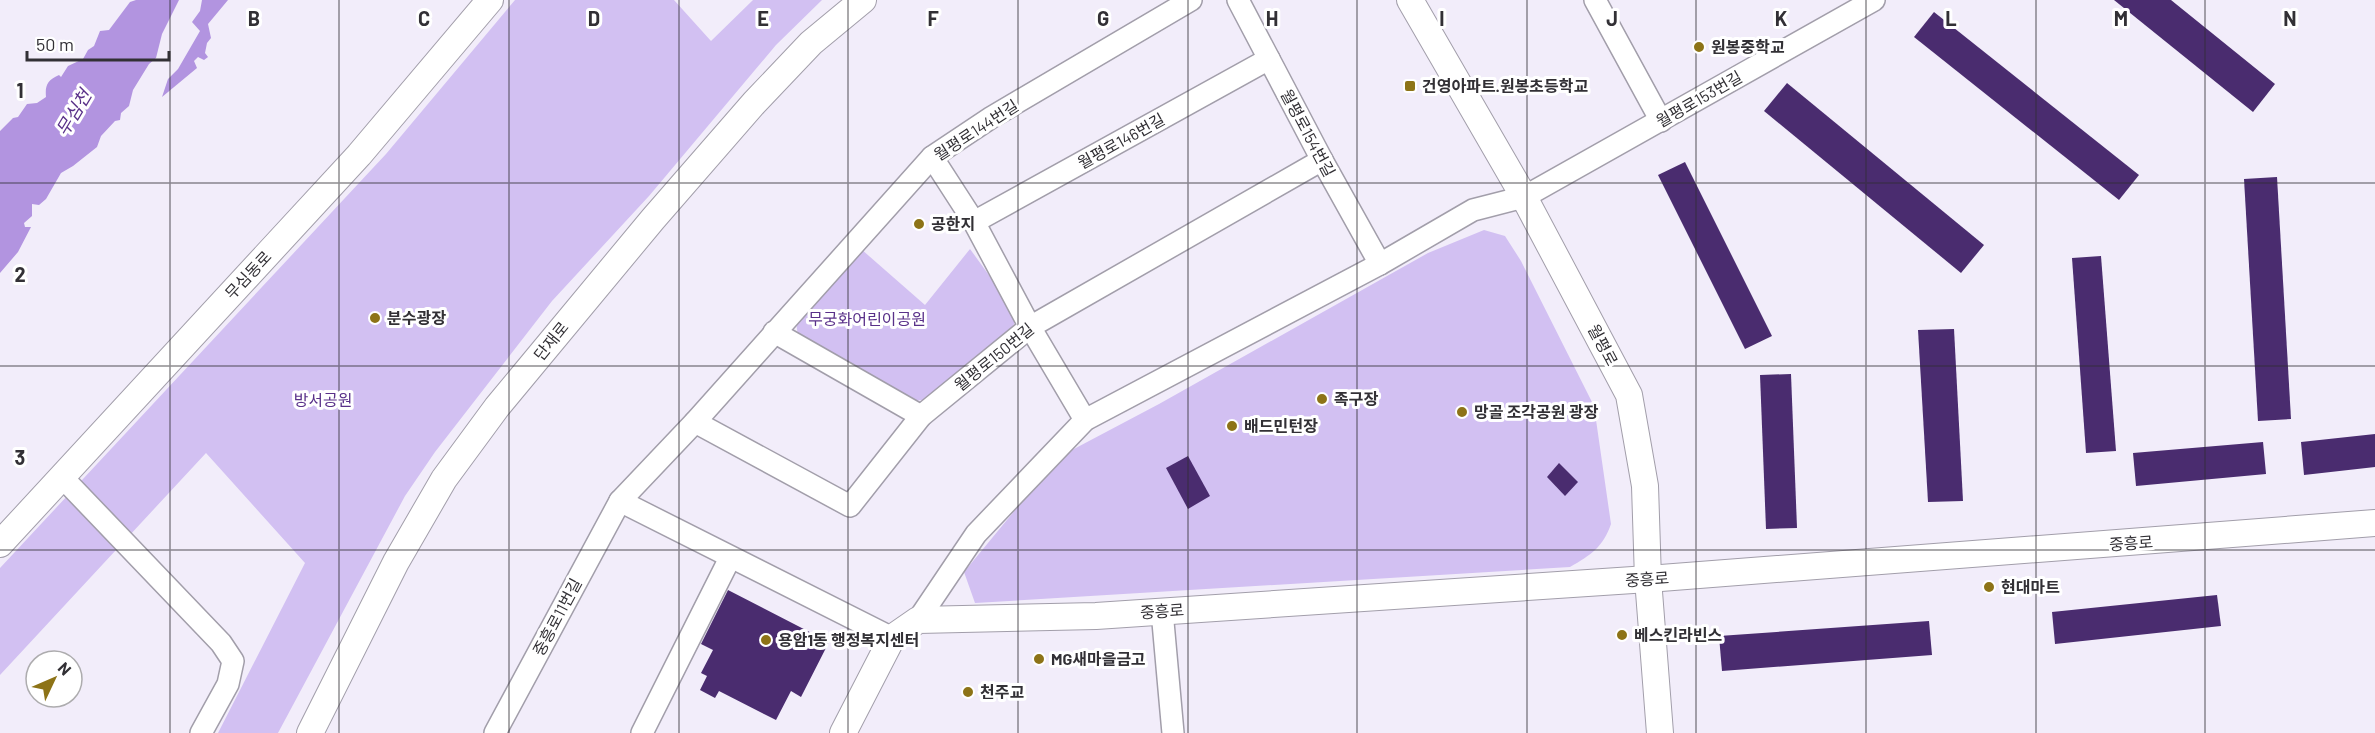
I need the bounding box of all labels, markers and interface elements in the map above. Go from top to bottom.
text: B [248,6,260,30]
text: C [418,6,430,30]
text: D [588,6,600,30]
text: E [757,6,769,30]
text: F [927,6,939,30]
text: G [1097,6,1109,30]
text: H [1266,6,1278,30]
text: I [1439,6,1445,30]
text: J [1606,6,1618,30]
text: K [1775,6,1788,30]
text: L [1945,6,1957,30]
text: M [2114,6,2128,30]
text: N [2283,6,2297,30]
scale bar [27,24,170,62]
text: 50 m [36,33,74,55]
place label: 원봉중학교 [1711,37,1785,56]
marker: 원봉중학교 [1692,40,1706,54]
street label: 월평로153번길 [1653,66,1745,131]
place label: 건영아파트.원봉초등학교 [1422,76,1589,95]
text: 1 [16,78,24,102]
marker: 건영아파트.원봉초등학교 [1403,79,1417,93]
water label: 무심천 [51,83,97,139]
street label: 월평로154번길 [1277,86,1339,180]
street label: 월평로144번길 [930,95,1022,164]
street label: 월평로146번길 [1074,109,1167,172]
place label: 공한지 [931,214,975,233]
marker: 공한지 [912,217,926,231]
street label: 무심동로 [221,246,275,303]
text: 2 [14,262,26,286]
place label: 분수광장 [387,308,446,327]
park label: 무궁화어린이공원 [808,309,926,328]
marker: 분수광장 [368,311,382,325]
street label: 단재로 [529,317,572,364]
street label: 월평로150번길 [950,319,1037,394]
street label: 월평로 [1585,321,1622,369]
place label: 족구장 [1334,389,1378,408]
park label: 방서공원 [294,390,352,409]
marker: 족구장 [1315,392,1329,406]
place label: 망골 조각공원 광장 [1474,402,1598,421]
marker: 망골 조각공원 광장 [1455,405,1469,419]
place label: 배드민턴장 [1244,416,1318,435]
marker: 배드민턴장 [1225,419,1239,433]
text: 3 [15,445,25,469]
street label: 중흥로 [2108,531,2154,554]
street label: 중흥로 [1624,567,1670,590]
street label: 중흥로11번길 [528,575,585,659]
place label: 현대마트 [2001,577,2060,596]
marker: 현대마트 [1982,580,1996,594]
street label: 중흥로 [1139,599,1185,622]
place label: 베스킨라빈스 [1634,625,1723,644]
marker: 베스킨라빈스 [1615,628,1629,642]
place label: 용암1동 행정복지센터 [778,630,919,649]
marker: 용암1동 행정복지센터 [759,633,773,647]
north arrow [24,649,84,709]
place label: MG새마을금고 [1051,649,1146,668]
marker: MG새마을금고 [1032,652,1046,666]
text: N [55,658,76,679]
place label: 천주교 [980,682,1024,701]
marker: 천주교 [961,685,975,699]

